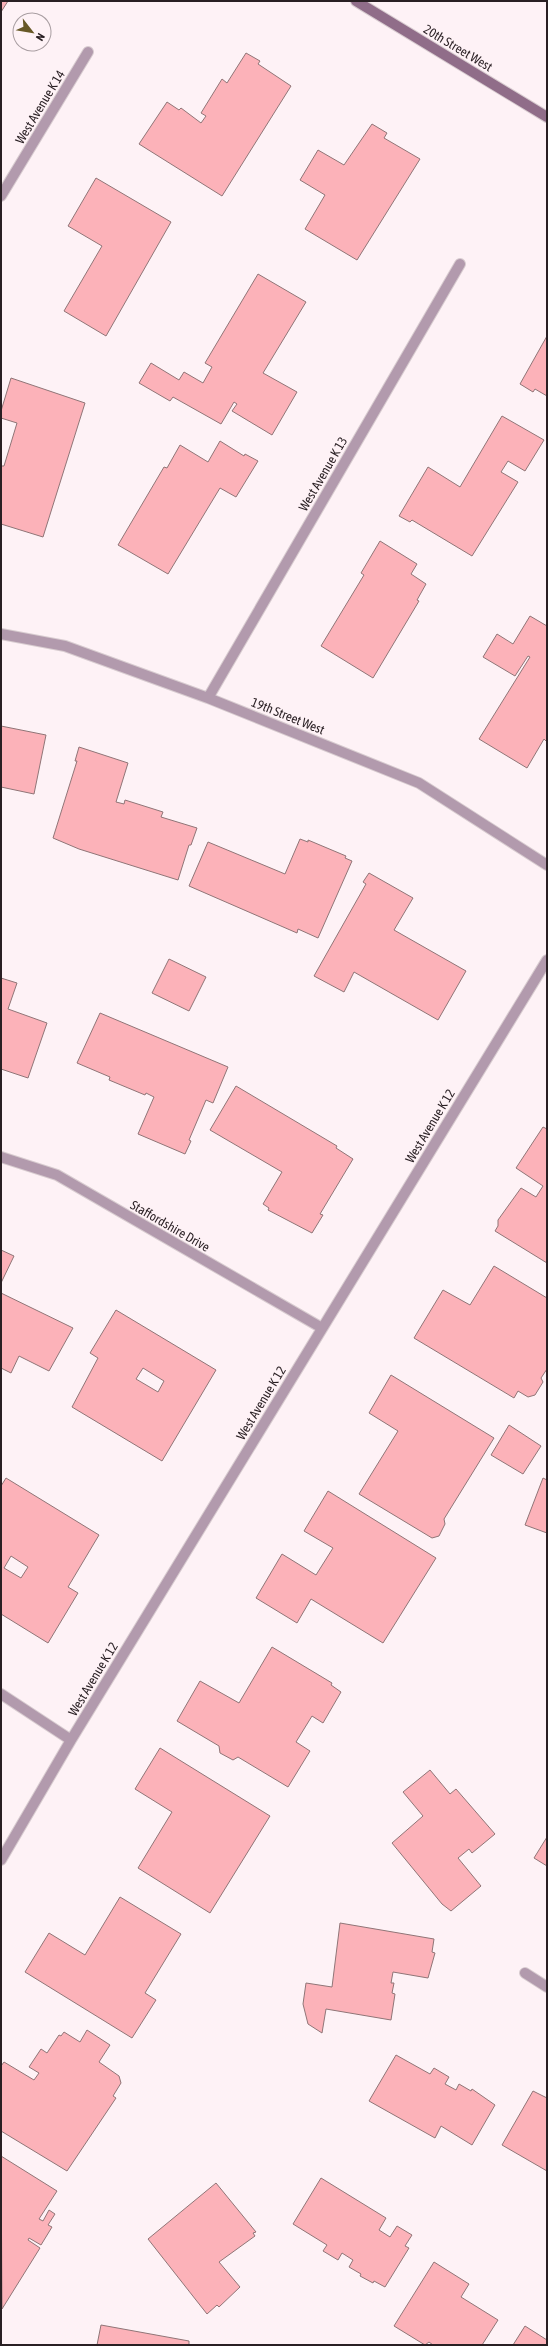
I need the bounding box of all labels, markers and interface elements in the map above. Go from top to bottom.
north arrow [12,12,52,52]
street label: 20th Street West [421,22,495,75]
text: N [34,31,47,43]
street label: West Avenue K 14 [12,67,68,147]
street label: West Avenue K 13 [296,434,350,514]
street label: 19th Street West [249,695,327,738]
street label: West Avenue K 12 [402,1086,458,1166]
street label: Staffordshire Drive [128,1197,212,1255]
street label: West Avenue K 12 [233,1363,289,1443]
street label: West Avenue K 12 [65,1639,121,1719]

